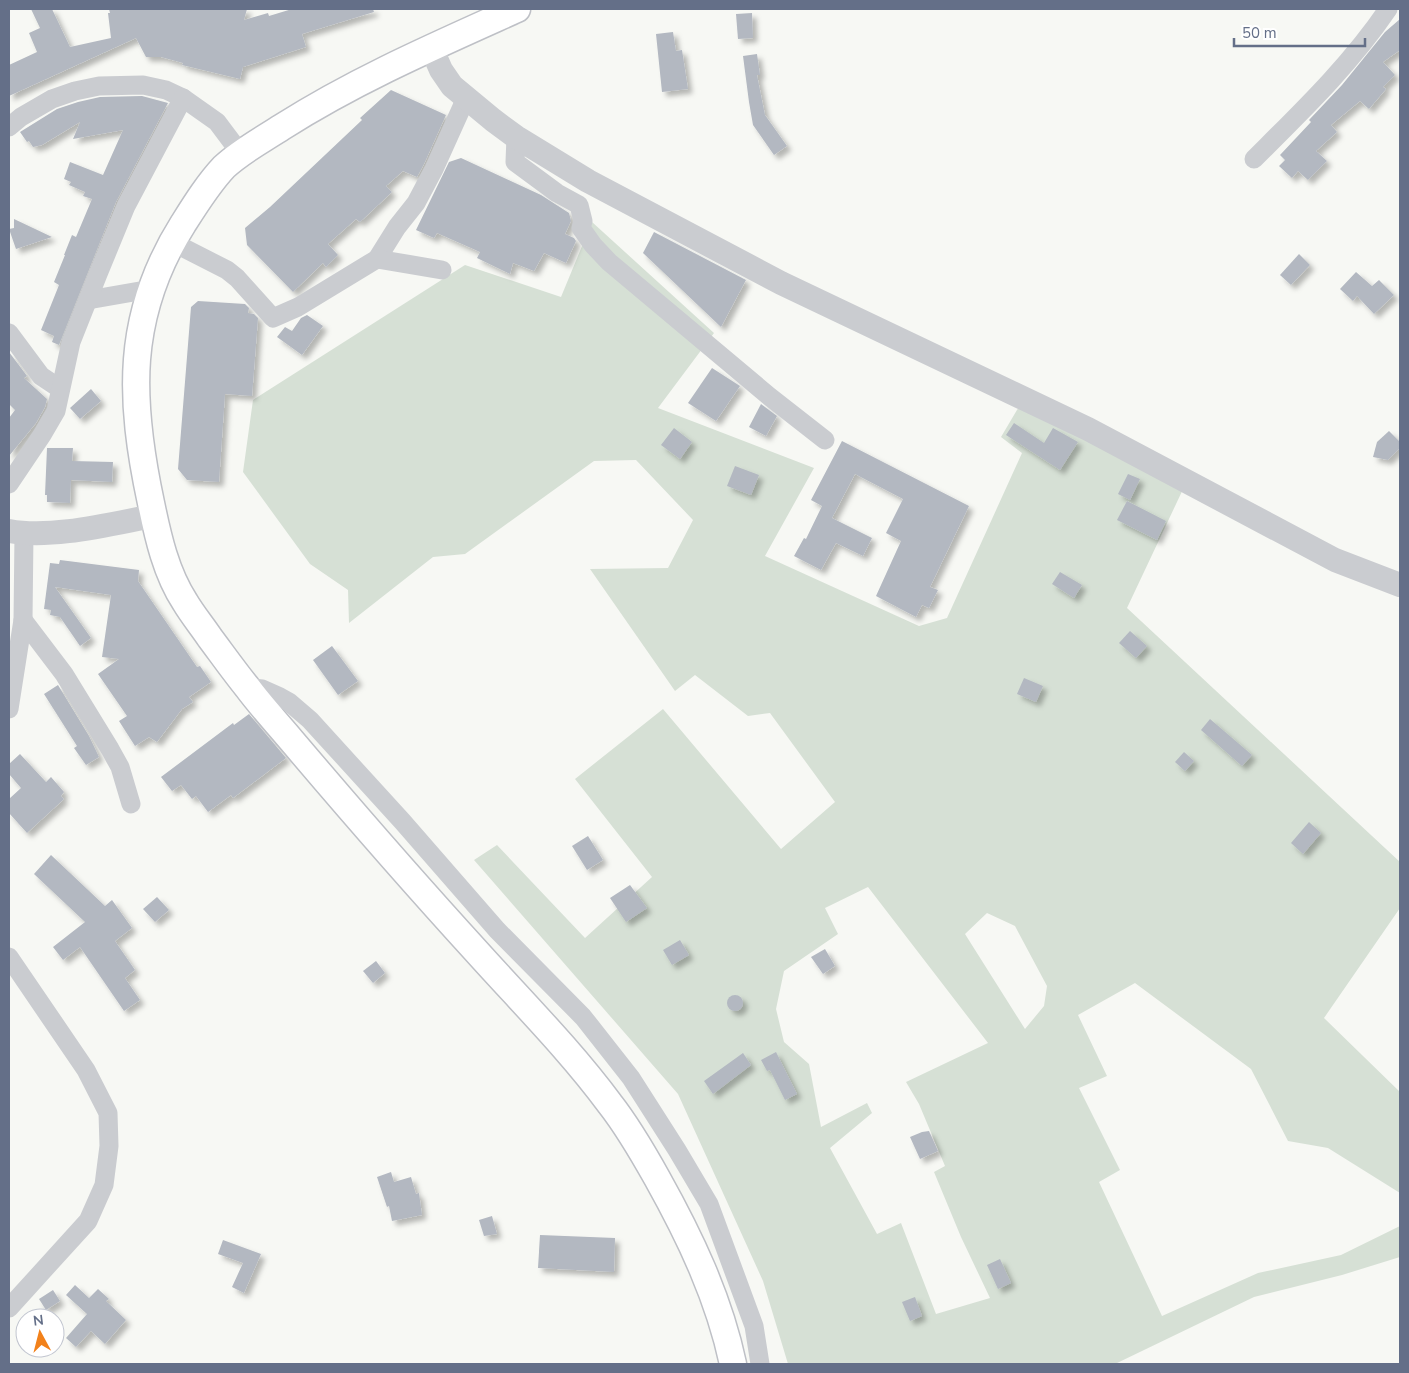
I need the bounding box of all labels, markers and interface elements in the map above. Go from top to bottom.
scale bar [1234,15,1365,47]
text: 50 m [1242,23,1277,43]
north arrow [15,1308,65,1358]
text: N [32,1311,45,1331]

